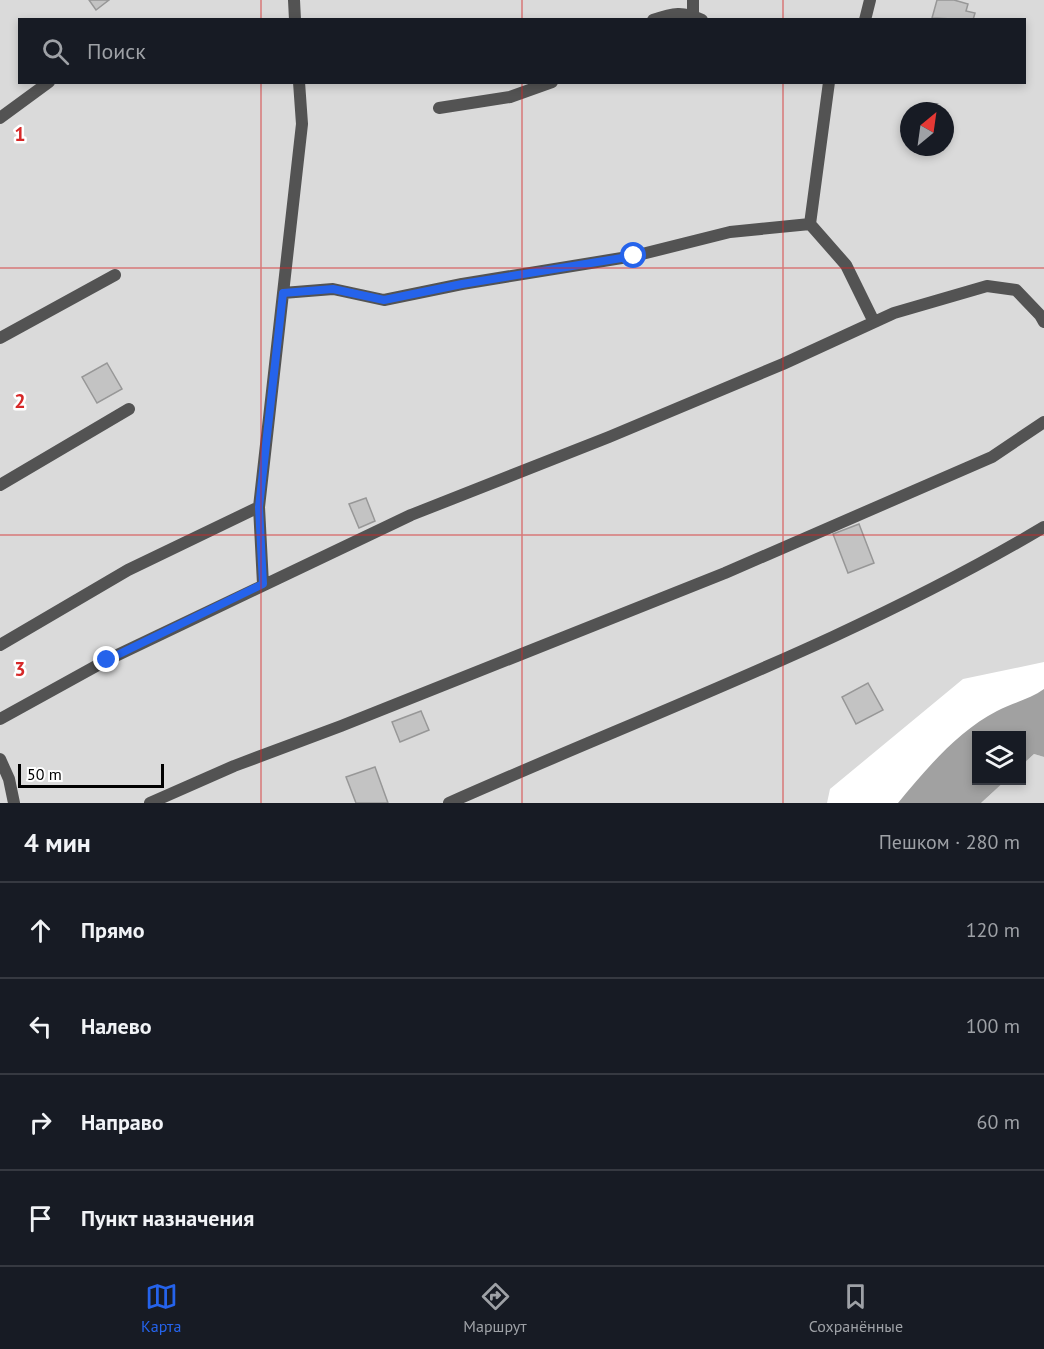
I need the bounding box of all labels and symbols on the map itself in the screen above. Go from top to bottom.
north arrow [900,102,954,156]
text: 1 [14,121,26,147]
route start [620,242,646,268]
text: 2 [14,388,26,414]
route end [93,646,119,672]
text: 3 [14,656,26,682]
scale bar [18,761,164,788]

